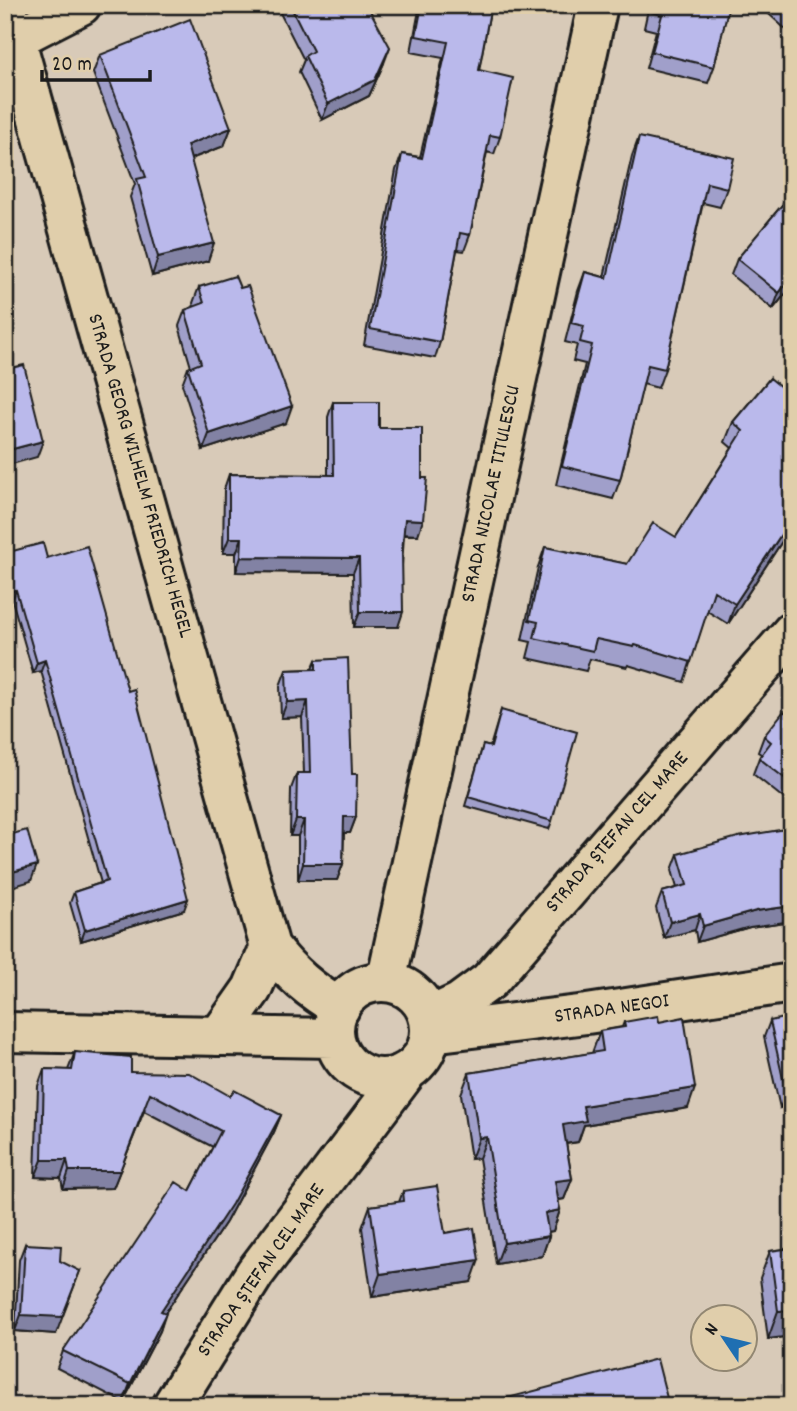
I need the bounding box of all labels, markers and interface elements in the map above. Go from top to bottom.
scale bar [42,38,150,82]
text: 20 m [52,51,92,81]
street label: STRADA GEORG WILHELM FRIEDRICH HEGEL [78,311,200,642]
street label: STRADA NICOLAE TITULESCU [454,383,530,605]
street label: STRADA ȘTEFAN CEL MARE [539,745,697,921]
street label: STRADA NEGOI [553,987,672,1033]
street label: STRADA ȘTEFAN CEL MARE [191,1178,334,1364]
north arrow [688,1302,758,1372]
text: N [699,1319,727,1342]

